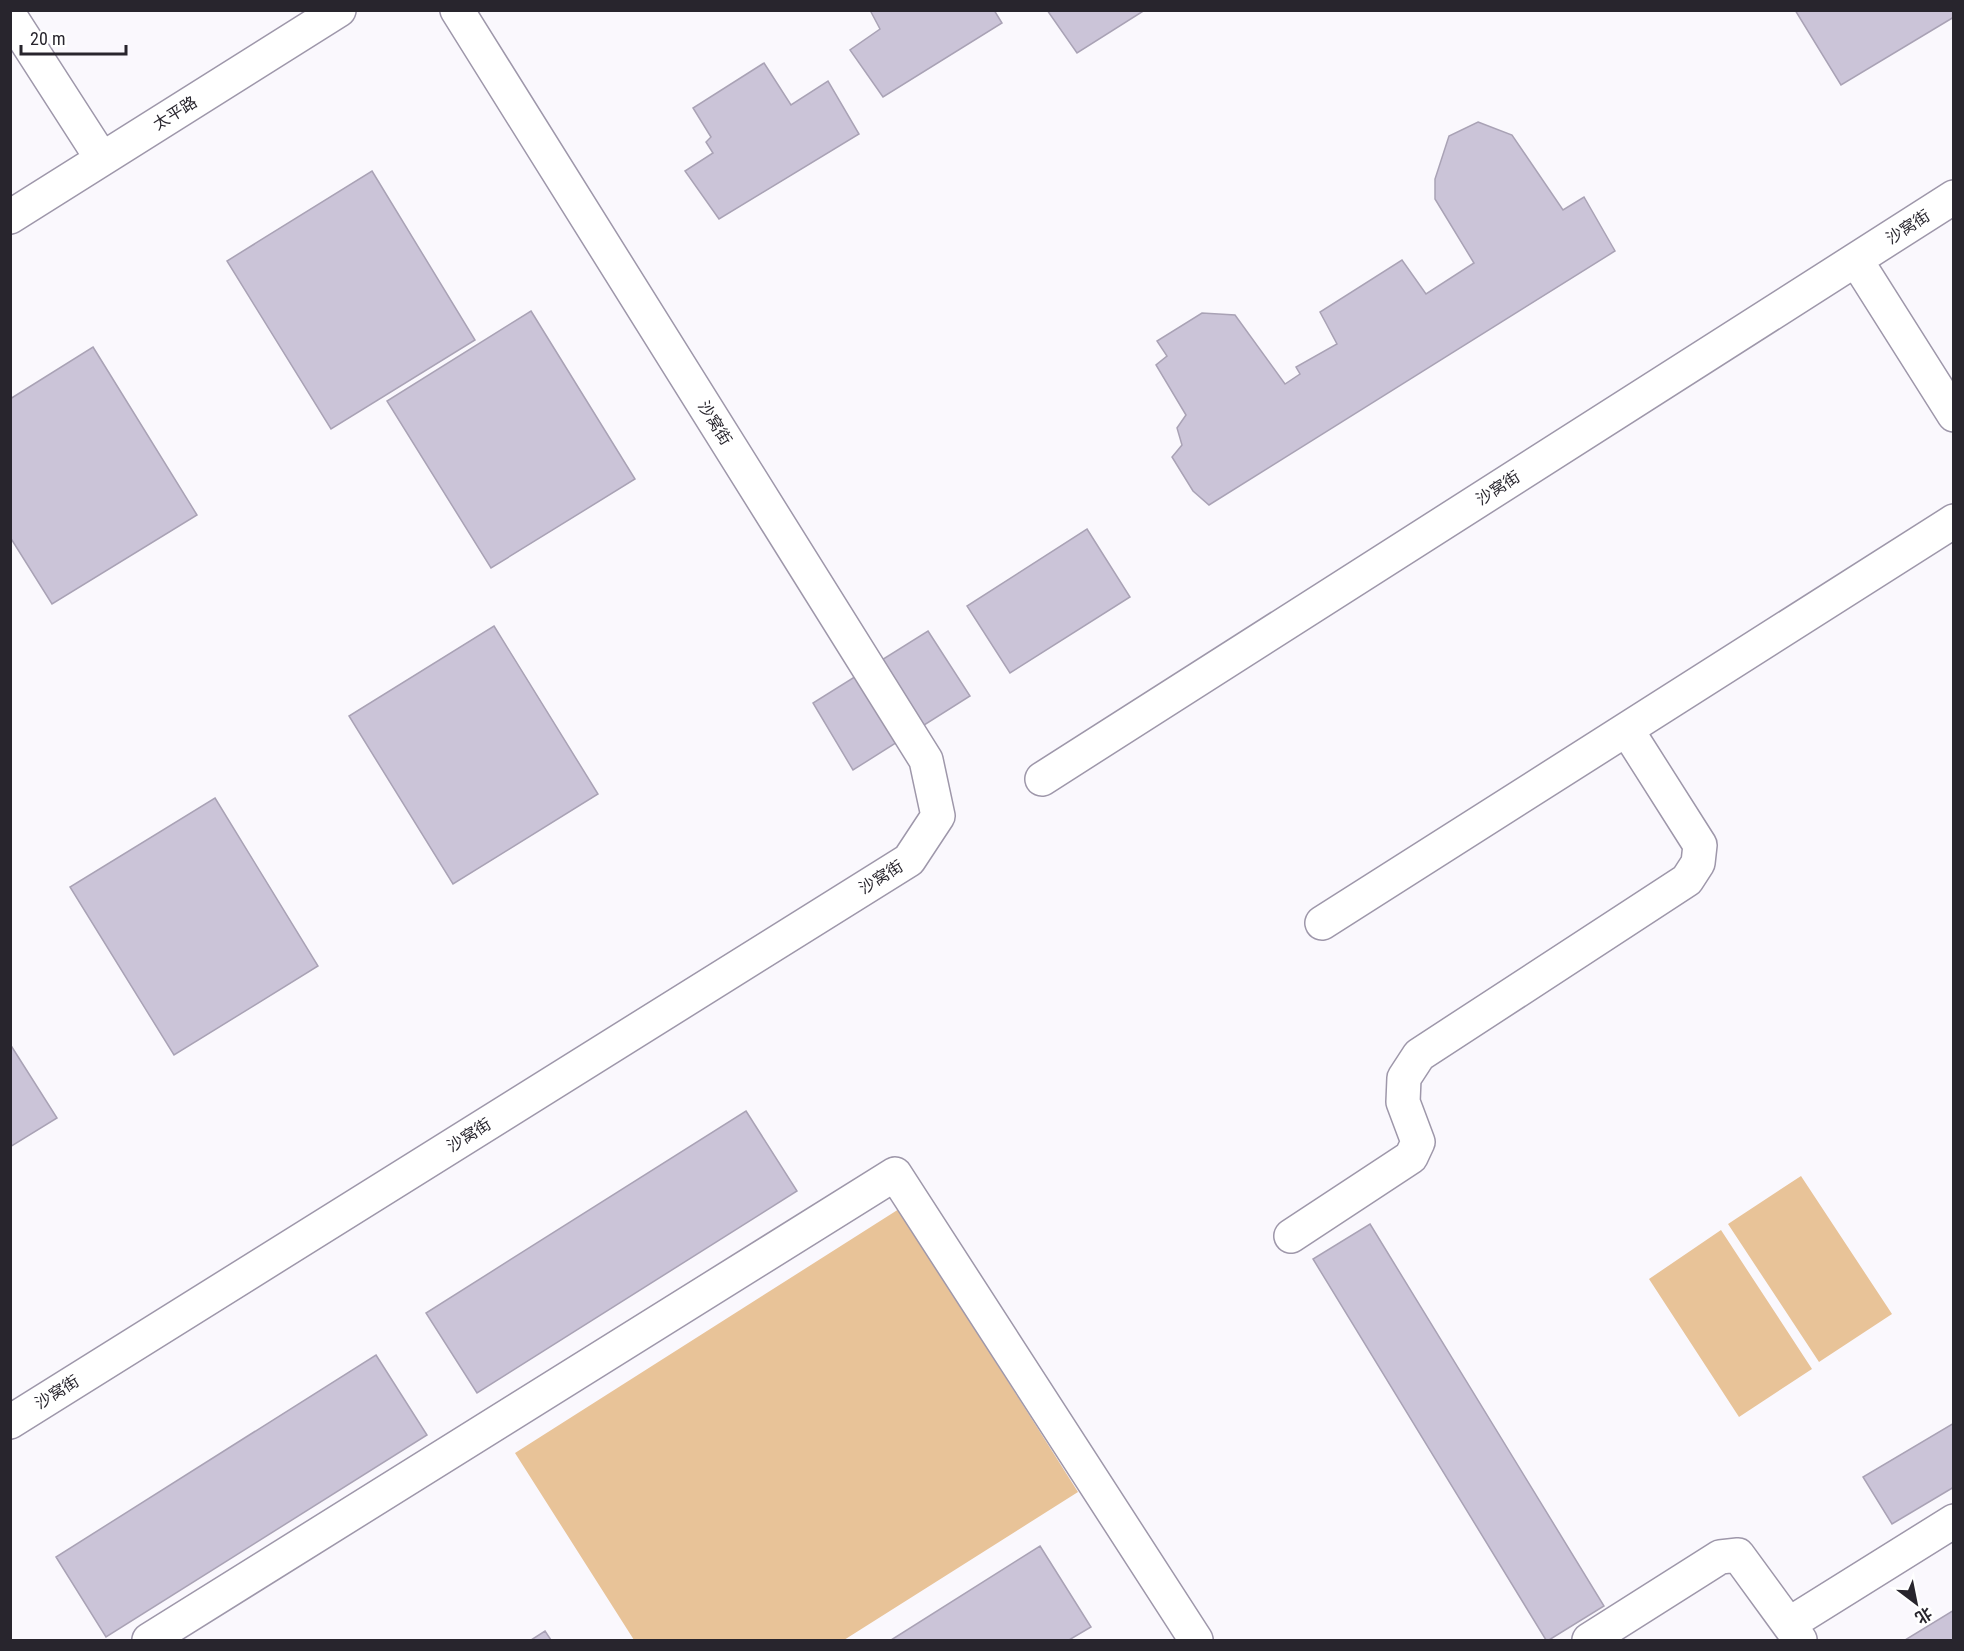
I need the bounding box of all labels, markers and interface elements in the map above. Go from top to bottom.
scale bar [21,18,126,56]
text: 20 m [30,28,65,49]
street label: 太平路 [150,92,200,134]
street label: 沙窝街 [1883,206,1933,248]
street label: 沙窝街 [694,398,736,448]
street label: 沙窝街 [1473,467,1523,509]
street label: 沙窝街 [856,856,906,898]
street label: 沙窝街 [444,1114,494,1156]
street label: 沙窝街 [32,1371,82,1413]
north arrow [1886,1573,1946,1633]
text: 北 [1912,1603,1936,1628]

